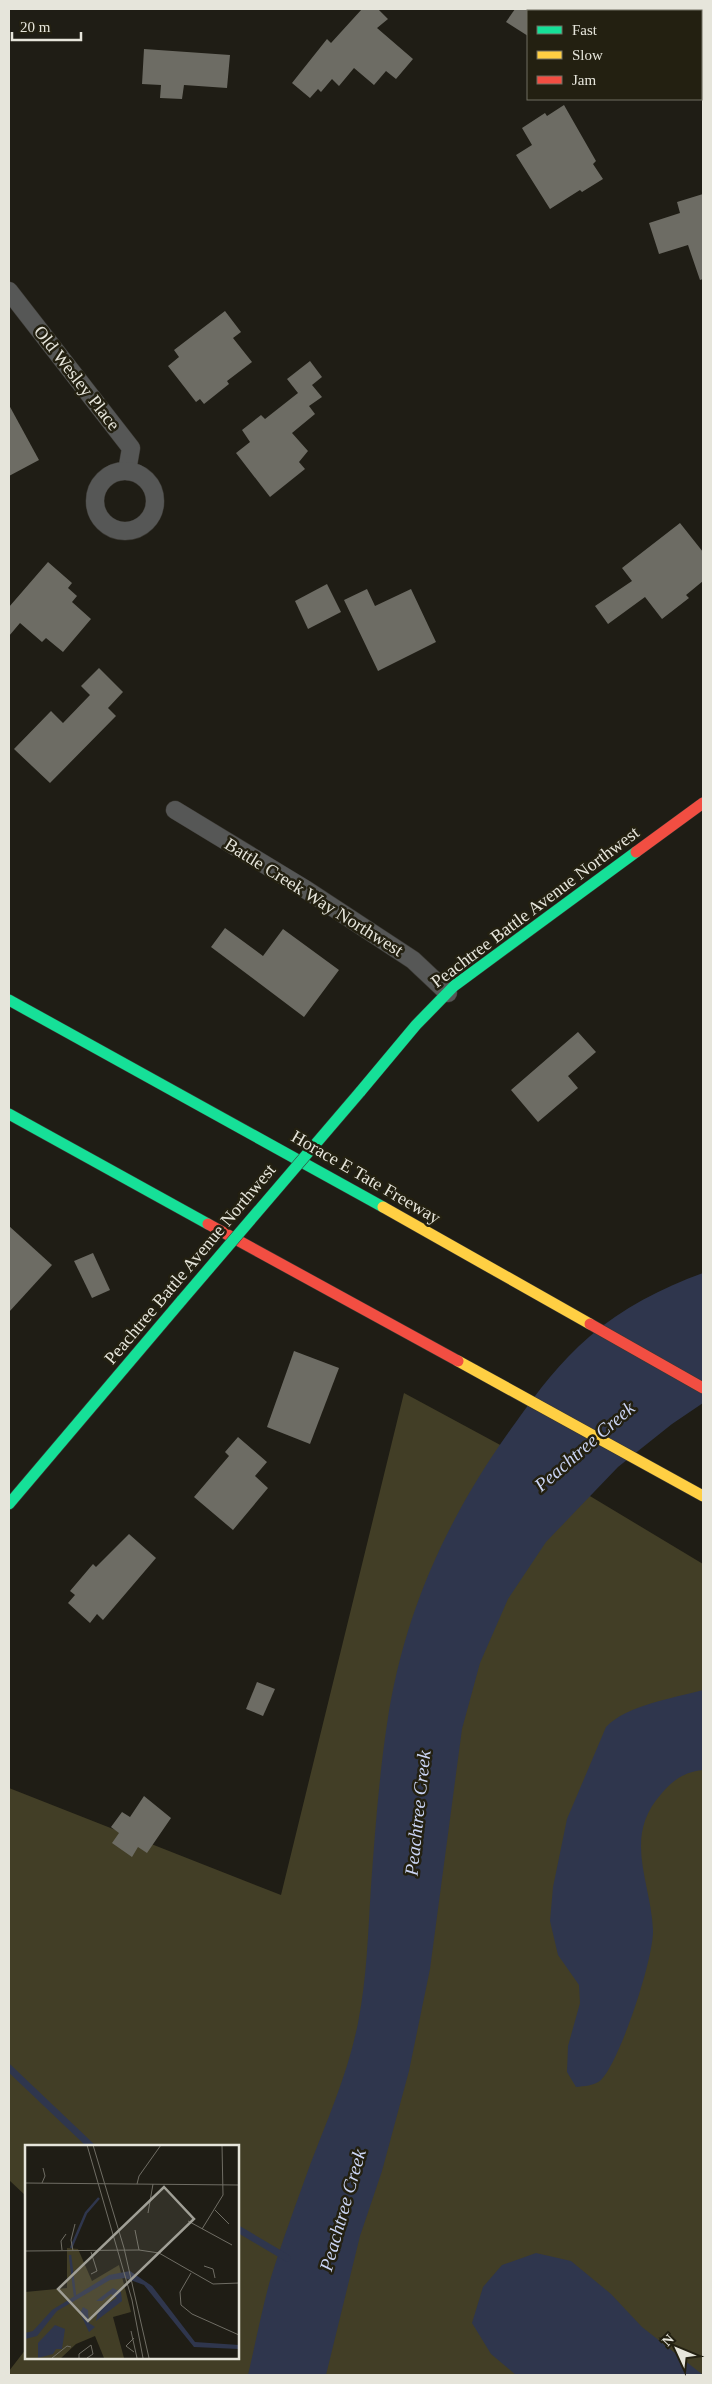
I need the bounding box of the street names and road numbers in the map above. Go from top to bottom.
street label: Old Wesley Place [30,322,124,434]
street label: Peachtree Battle Avenue Northwest [427,822,643,992]
street label: Battle Creek Way Northwest [221,834,407,960]
street label: Horace E Tate Freeway [288,1126,444,1228]
street label: Peachtree Battle Avenue Northwest [100,1160,280,1368]

